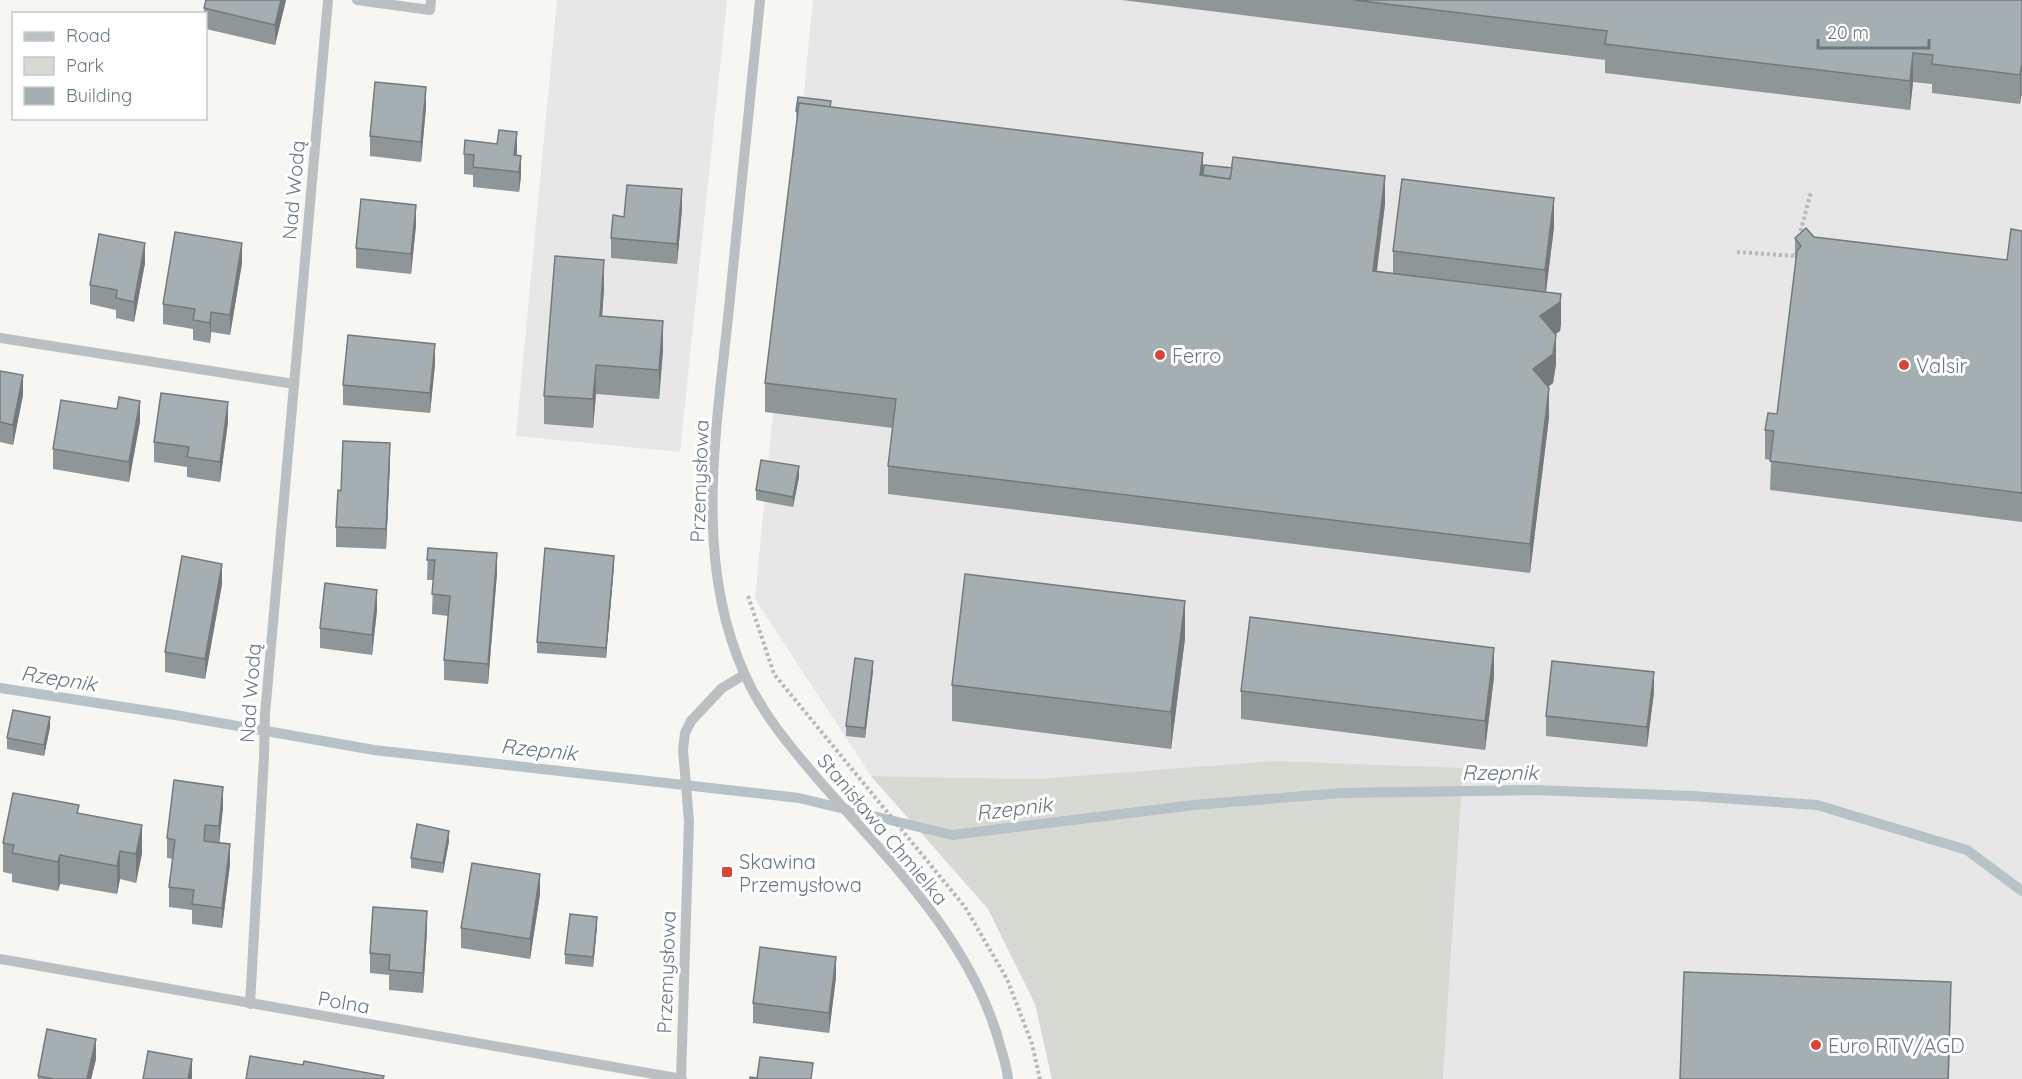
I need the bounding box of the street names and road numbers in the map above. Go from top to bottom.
street label: Nad Wodą [276,139,310,241]
street label: Przemysłowa [684,419,714,543]
street label: Nad Wodą [234,642,266,744]
street label: Stanisława Chmielka [812,748,954,910]
street label: Przemysłowa [651,910,681,1034]
street label: Polna [316,985,372,1019]

